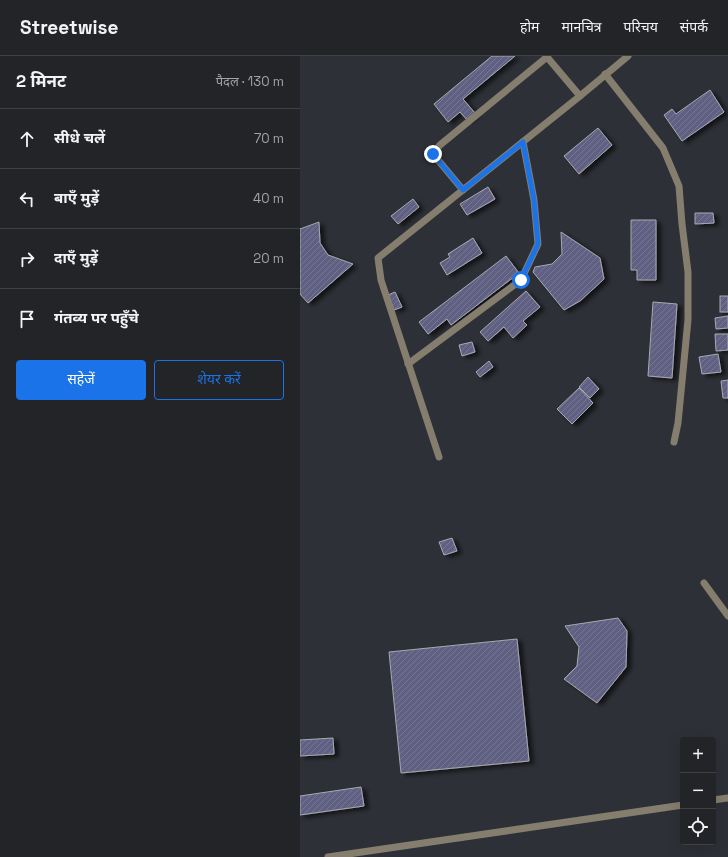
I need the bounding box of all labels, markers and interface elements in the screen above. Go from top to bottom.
text: Streetwise [20,15,119,40]
text: होम [520,18,539,36]
text: मानचित्र [561,18,602,36]
text: परिचय [624,18,658,36]
text: संपर्क [680,18,708,36]
text: 2 मिनट [16,70,66,92]
text: पैदल · 130 m [216,73,284,90]
icon: ahead [16,128,38,150]
text: सीधे चलें [54,128,105,147]
text: 70 m [254,130,284,147]
route end [424,145,442,163]
icon: left [16,188,38,210]
text: बाएँ मुड़ें [54,188,99,207]
text: 40 m [253,190,284,207]
icon: right [16,248,38,270]
text: दाएँ मुड़ें [54,248,98,267]
text: 20 m [253,250,284,267]
route start [512,271,530,289]
icon: arrive [16,308,38,330]
text: गंतव्य पर पहुँचे [54,308,139,327]
button: सहेजें [16,360,146,400]
button: शेयर करें [154,360,284,400]
map controls [680,737,716,845]
button: + [680,737,716,773]
button: − [680,773,716,809]
button: locate [680,809,716,845]

